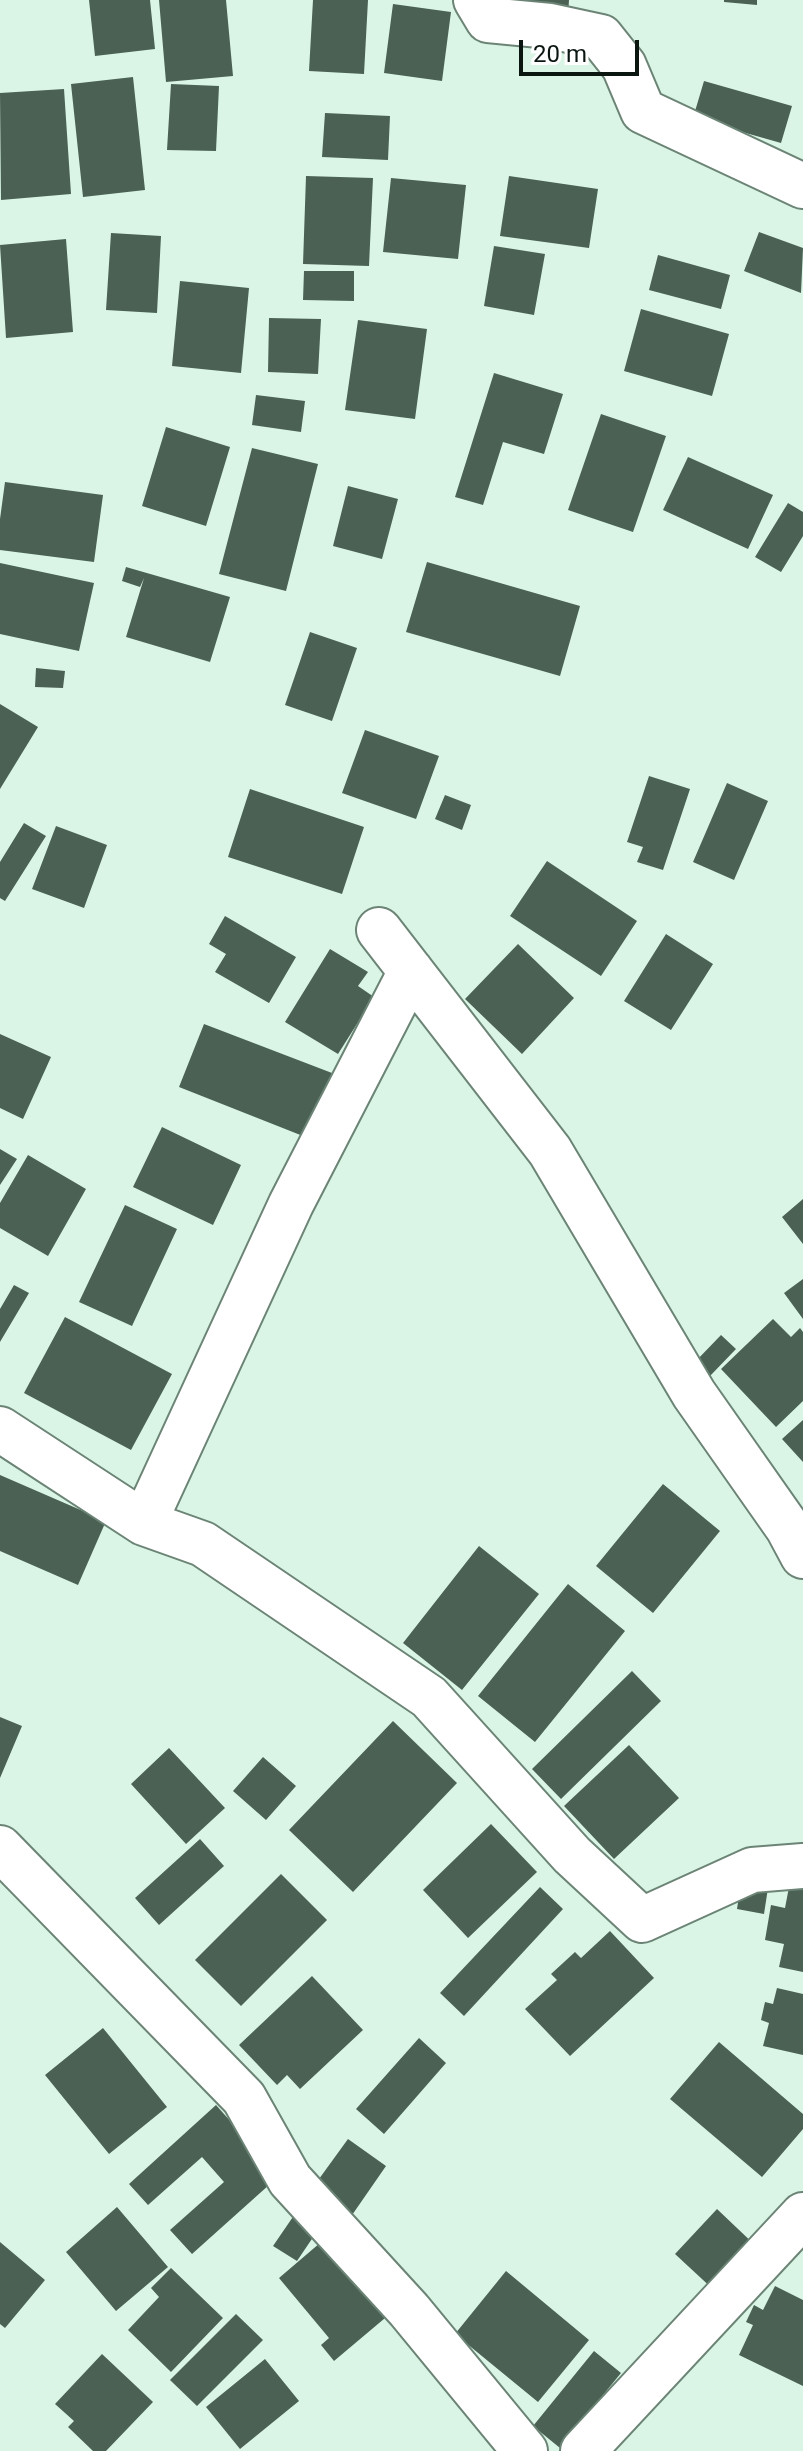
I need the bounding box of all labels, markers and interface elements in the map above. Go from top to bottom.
scale bar [523,24,643,74]
text: 20 m [533,40,587,68]

